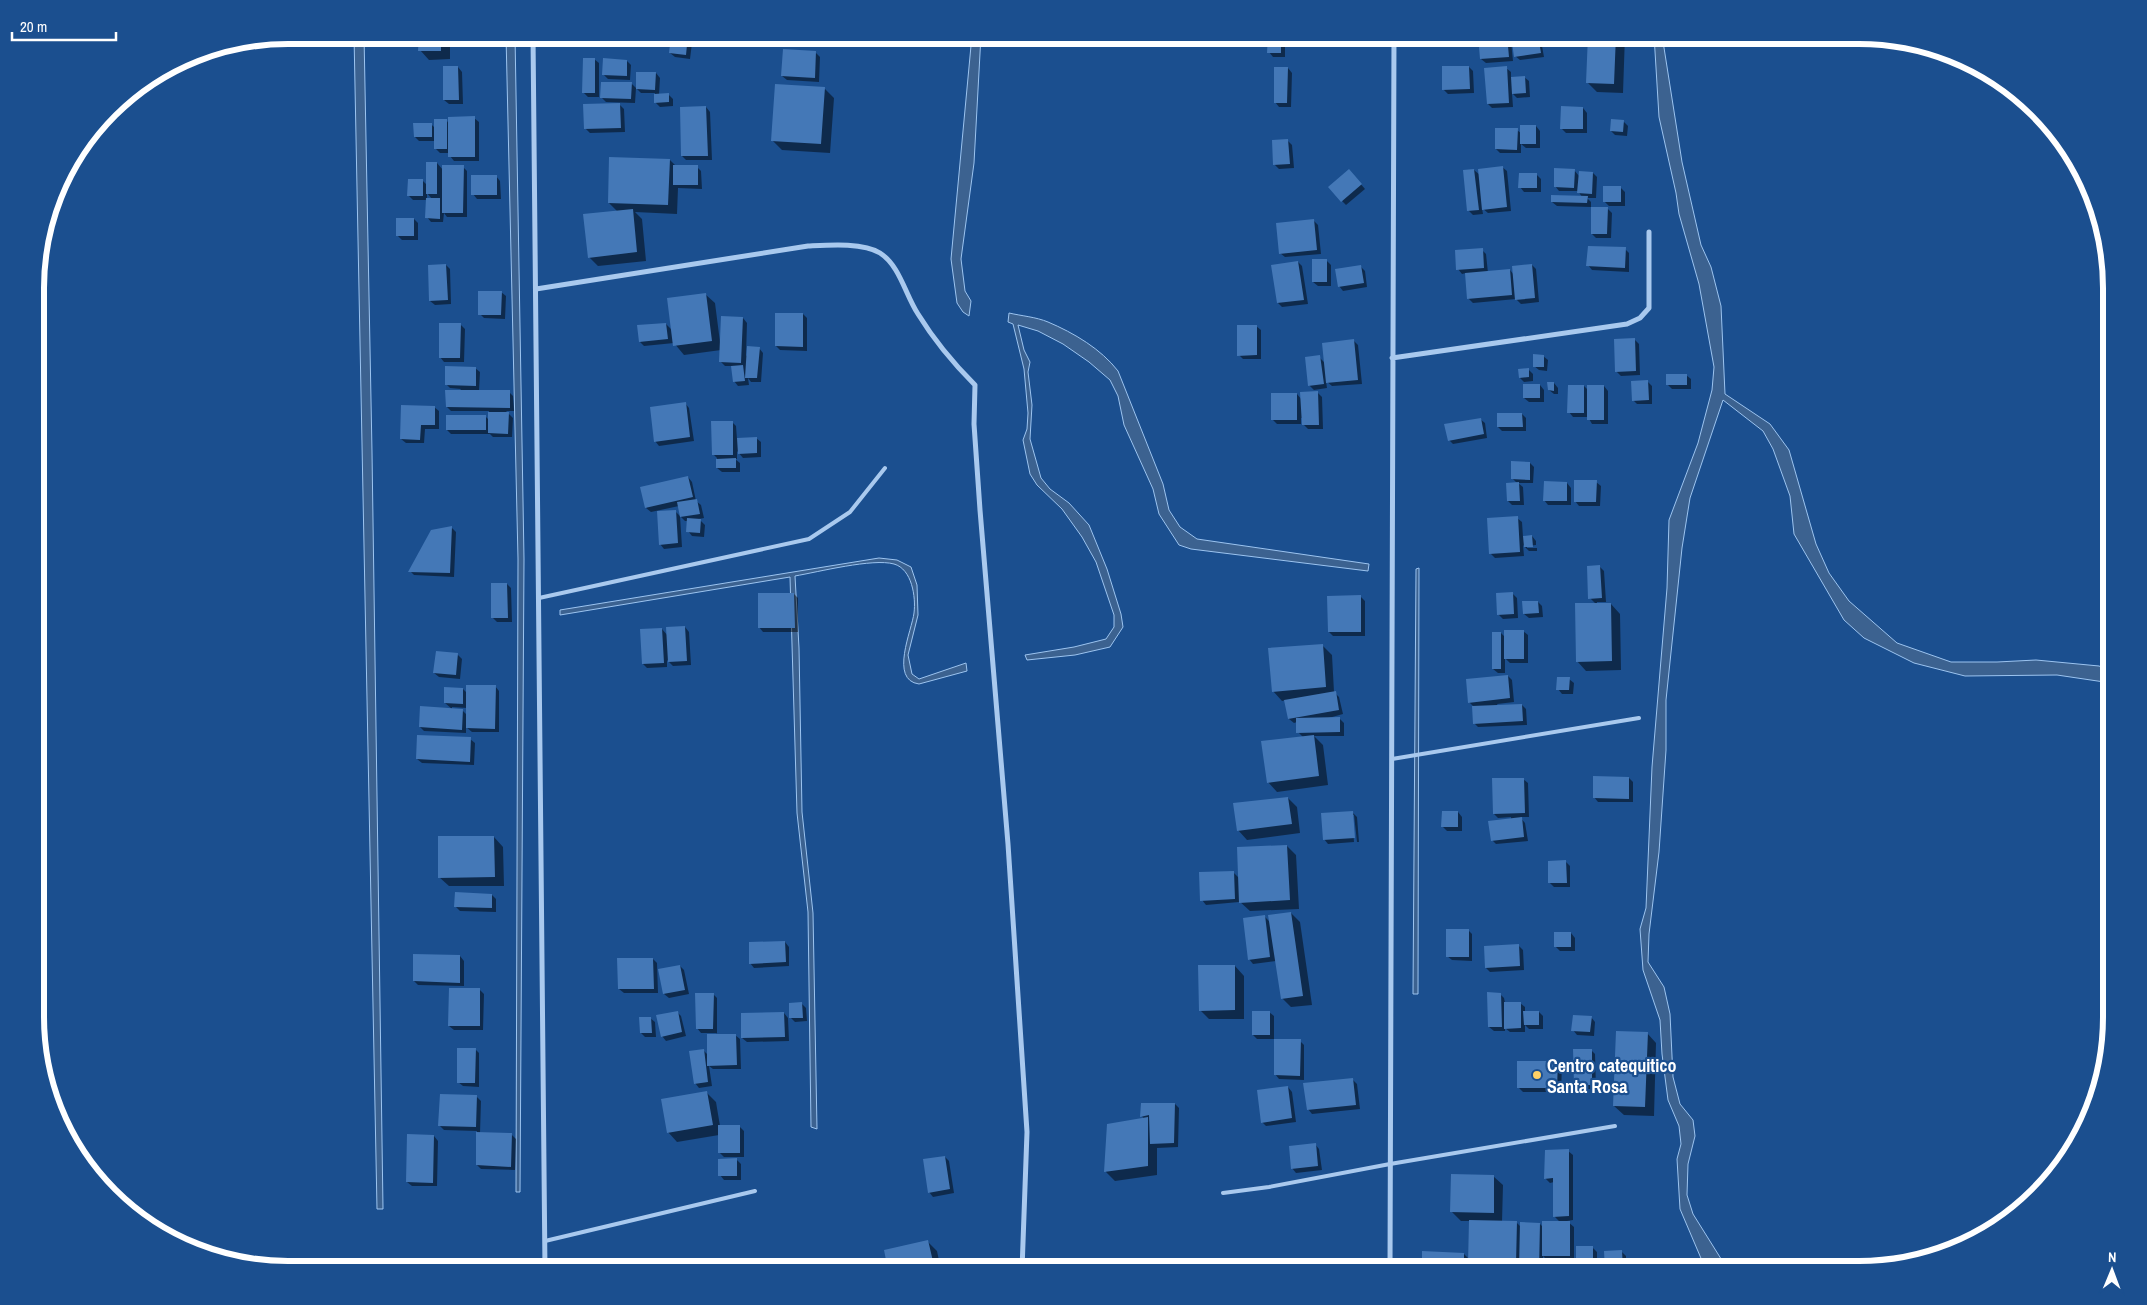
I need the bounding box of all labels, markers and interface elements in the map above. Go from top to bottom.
scale bar [12,10,116,42]
text: 20 m [20,16,47,37]
place label: Centro catequitico Santa Rosa [1547,1053,1677,1099]
marker: Centro catequitico Santa Rosa [1531,1069,1543,1081]
north arrow [2087,1245,2137,1295]
text: N [2108,1248,2117,1266]

